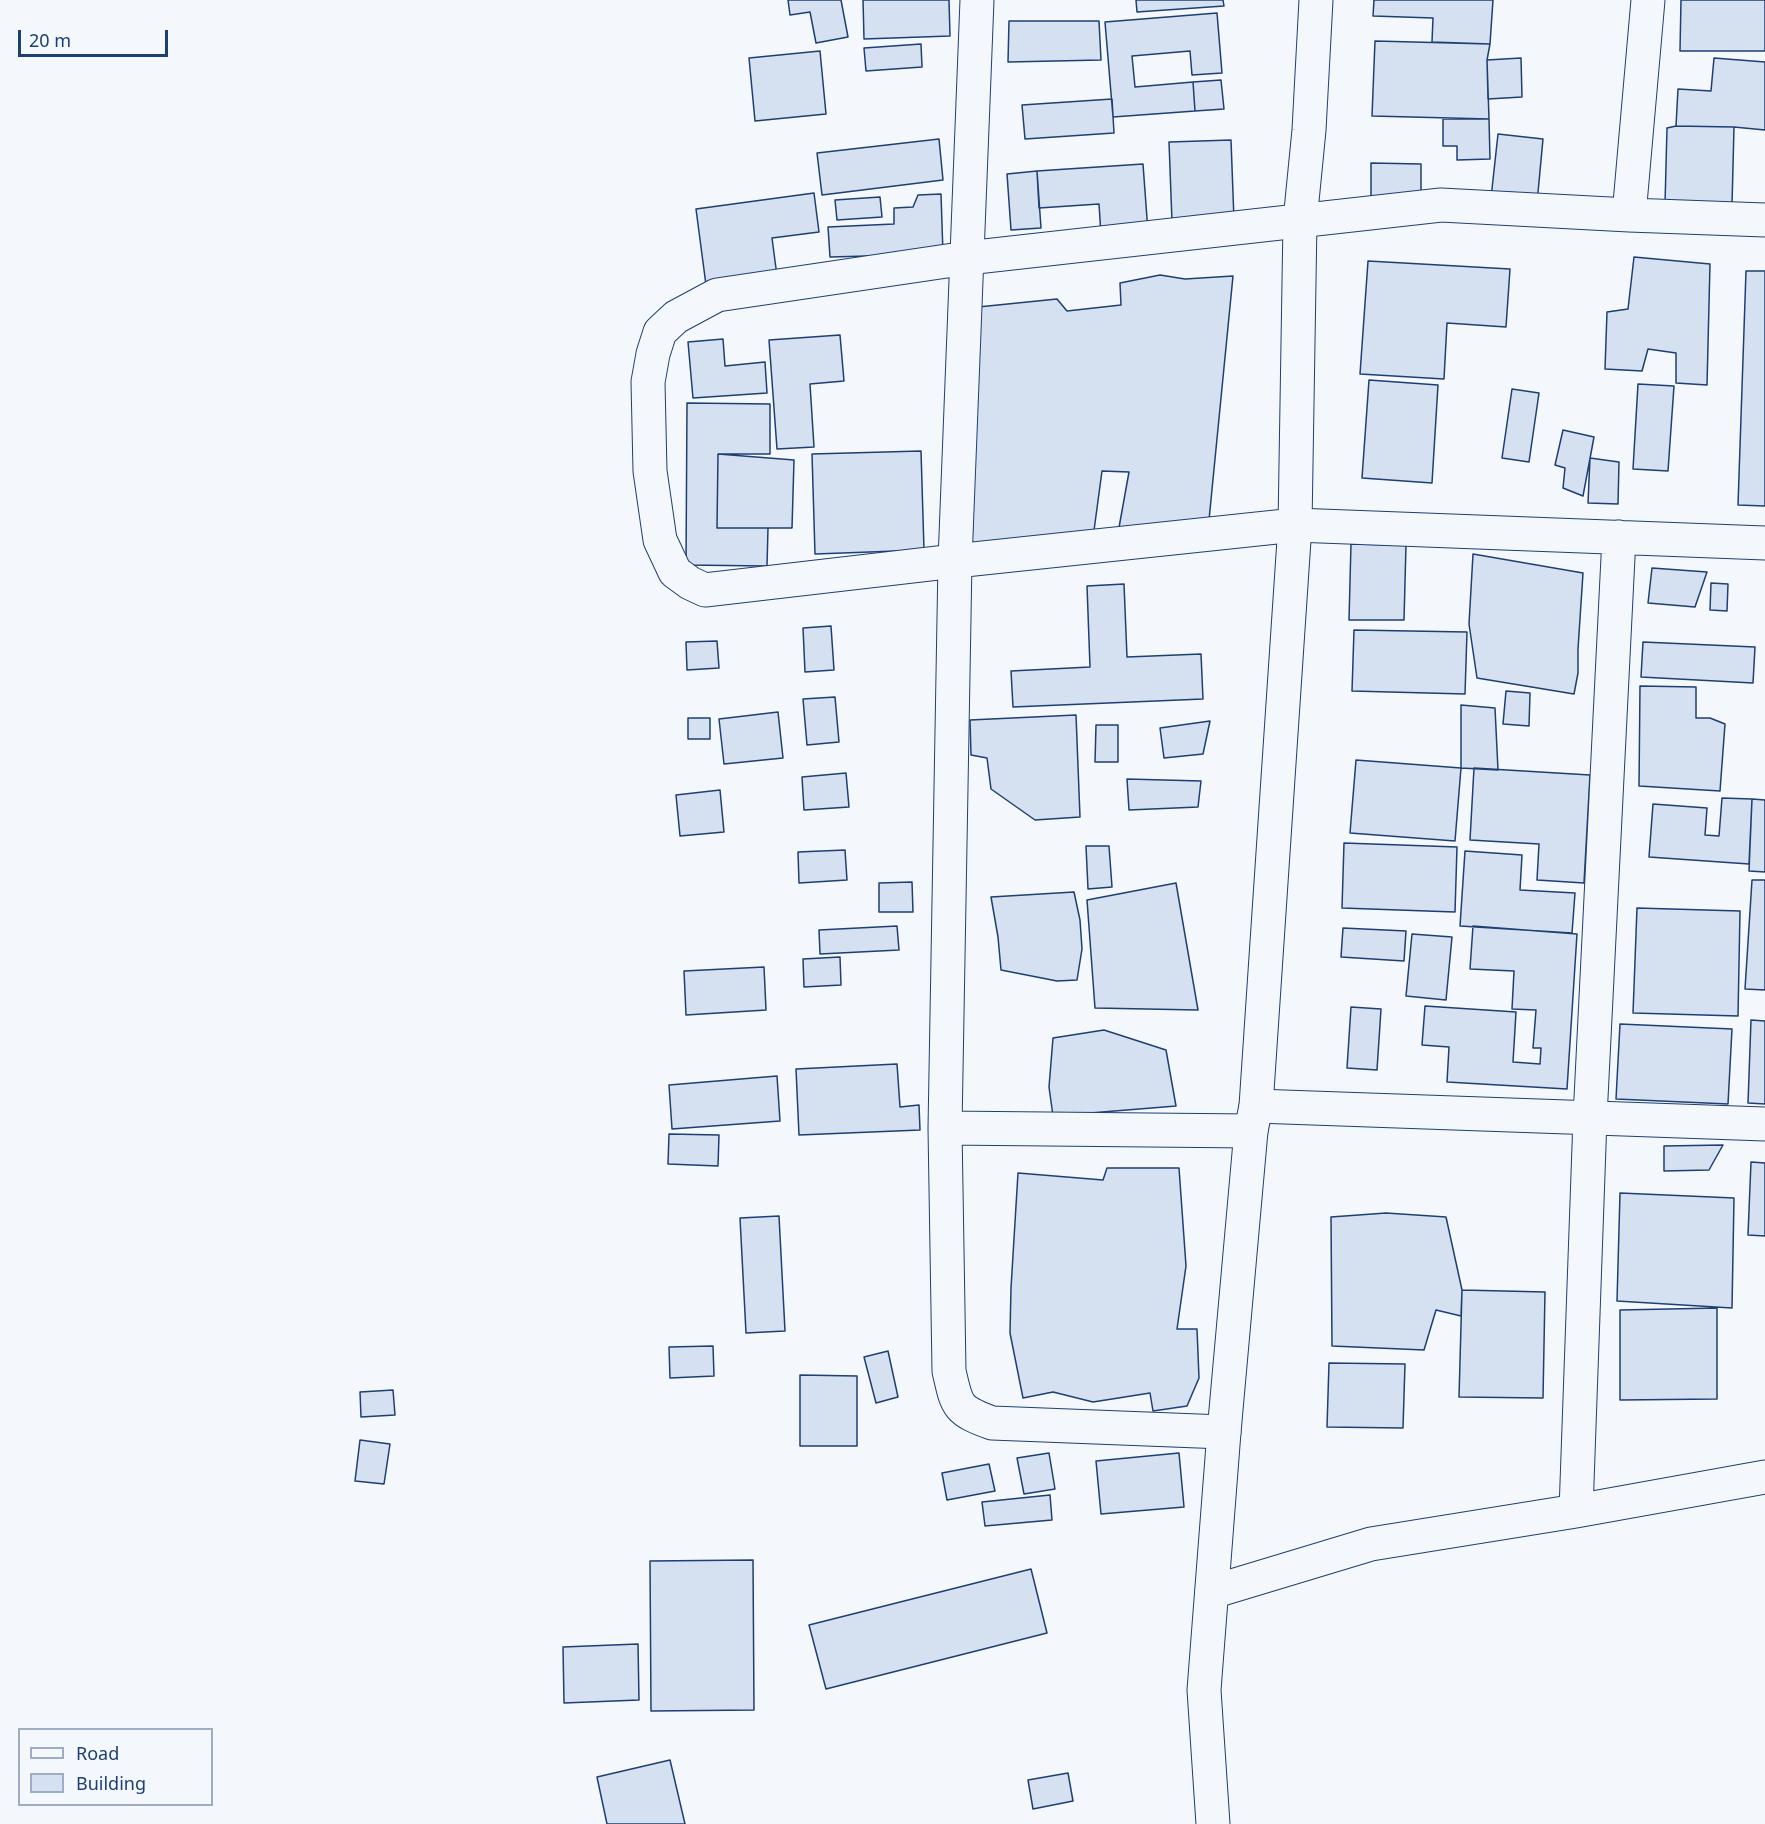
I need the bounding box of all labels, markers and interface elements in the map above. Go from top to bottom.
scale bar [21,18,171,56]
text: 20 m [29,28,71,52]
legend [18,1728,213,1806]
text: Road [76,1741,119,1765]
text: Building [76,1771,146,1795]

